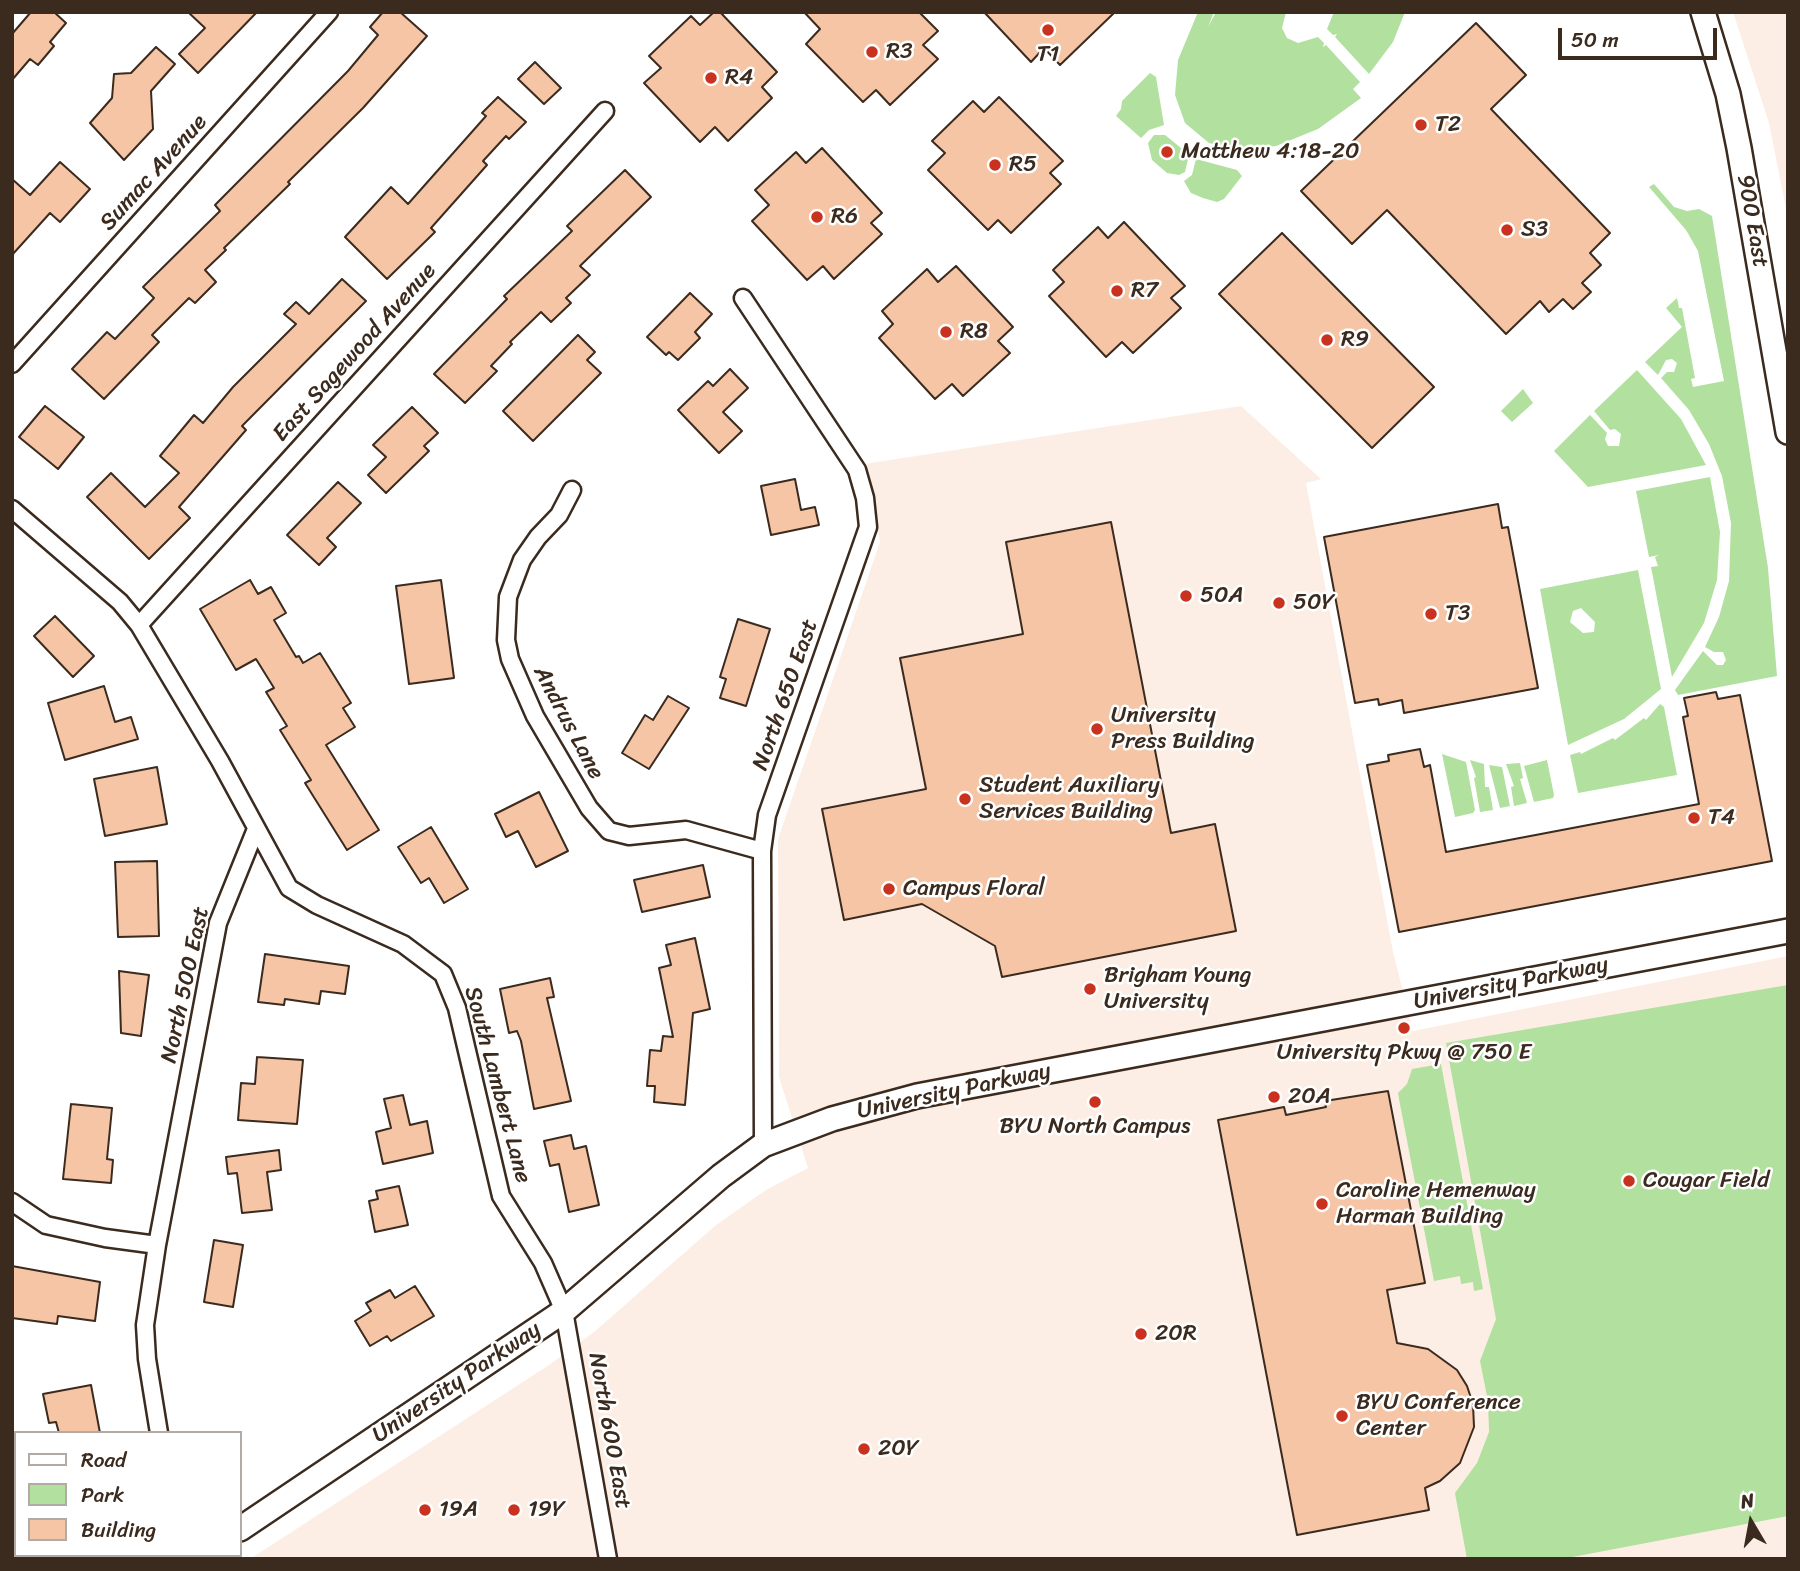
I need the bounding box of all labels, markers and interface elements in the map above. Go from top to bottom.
scale bar [1562,14,1721,58]
text: 50 m [1571,21,1619,59]
marker: T1 [1040,22,1056,38]
place label: R3 [886,38,913,66]
place label: T1 [1037,41,1059,69]
marker: R3 [864,44,880,60]
place label: R4 [725,64,753,92]
marker: R4 [703,70,719,86]
street label: Sumac Avenue [95,109,213,237]
place label: T2 [1435,111,1461,139]
marker: T2 [1413,117,1429,133]
place label: Matthew 4:18-20 [1181,138,1360,166]
marker: Matthew 4:18-20 [1159,144,1175,160]
place label: R5 [1009,151,1037,179]
marker: R5 [987,157,1003,173]
street label: 900 East [1730,172,1774,270]
place label: R6 [831,203,858,231]
marker: R6 [809,209,825,225]
place label: S3 [1521,216,1548,244]
marker: S3 [1499,222,1515,238]
street label: East Sagewood Avenue [268,258,442,448]
place label: R7 [1131,277,1158,305]
marker: R7 [1109,283,1125,299]
place label: R8 [960,318,988,346]
marker: R8 [938,324,954,340]
place label: R9 [1341,326,1369,354]
marker: R9 [1319,332,1335,348]
place label: 50A [1200,582,1244,610]
marker: 50A [1178,588,1194,604]
place label: 50Y [1293,589,1334,617]
marker: 50Y [1271,595,1287,611]
place label: T3 [1445,600,1470,628]
marker: T3 [1423,606,1439,622]
street label: North 650 East [747,616,825,774]
street label: Andrus Lane [527,662,609,784]
place label: University Press Building [1111,702,1255,756]
marker: University Press Building [1089,721,1105,737]
place label: Student Auxiliary Services Building [979,772,1160,826]
marker: Student Auxiliary Services Building [957,791,973,807]
place label: T4 [1708,804,1735,832]
marker: T4 [1686,810,1702,826]
place label: Campus Floral [903,875,1045,903]
marker: Campus Floral [881,881,897,897]
street label: North 500 East [156,904,216,1066]
street label: University Parkway [1412,952,1610,1016]
place label: Brigham Young University [1104,962,1251,1016]
marker: Brigham Young University [1082,981,1098,997]
street label: South Lambert Lane [457,984,537,1186]
marker: University Pkwy @ 750 E [1396,1020,1412,1036]
place label: University Pkwy @ 750 E [1277,1039,1531,1067]
street label: University Parkway [855,1058,1053,1126]
place label: 20A [1288,1083,1331,1111]
marker: 20A [1266,1089,1282,1105]
marker: BYU North Campus [1087,1094,1103,1110]
place label: BYU North Campus [999,1113,1191,1141]
place label: Cougar Field [1643,1167,1769,1195]
marker: Cougar Field [1621,1173,1637,1189]
place label: Caroline Hemenway Harman Building [1336,1177,1536,1231]
marker: Caroline Hemenway Harman Building [1314,1196,1330,1212]
street label: University Parkway [368,1316,546,1450]
place label: 20R [1155,1320,1197,1348]
marker: 20R [1133,1326,1149,1342]
street label: North 600 East [582,1351,636,1511]
place label: BYU Conference Center [1356,1389,1521,1443]
marker: BYU Conference Center [1334,1408,1350,1424]
legend [14,1431,242,1557]
place label: 20Y [878,1435,919,1463]
text: Road [81,1441,126,1479]
marker: 20Y [856,1441,872,1457]
text: Park [81,1476,124,1514]
text: N [1738,1483,1757,1518]
north arrow [1716,1487,1786,1557]
place label: 19A [439,1496,478,1524]
place label: 19Y [528,1496,565,1524]
marker: 19A [417,1502,433,1518]
marker: 19Y [506,1502,522,1518]
text: Building [81,1511,156,1549]

